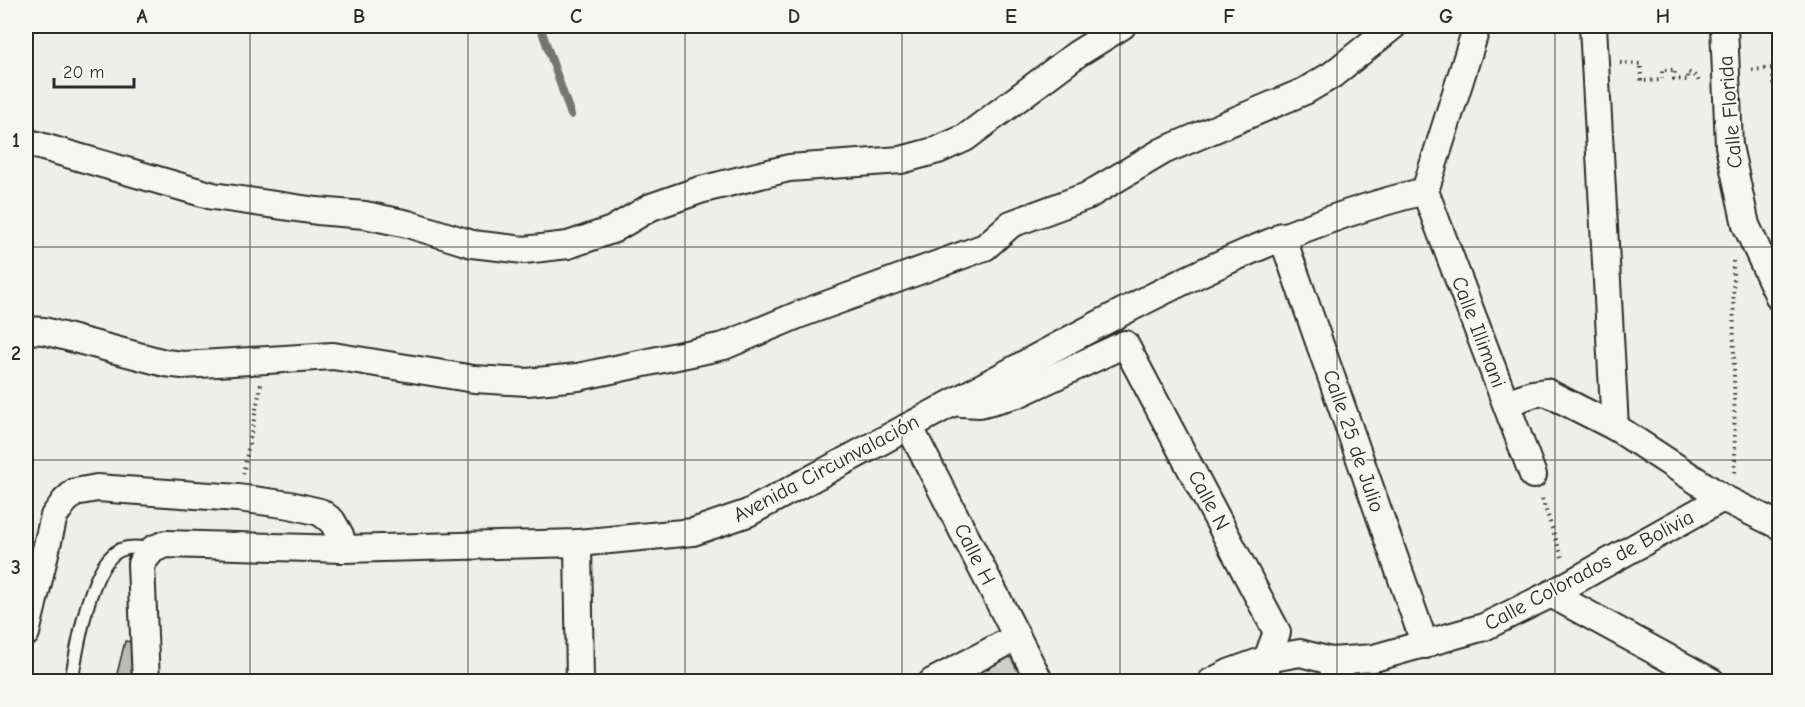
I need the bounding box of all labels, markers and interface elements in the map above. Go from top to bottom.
text: A [136,5,148,28]
text: B [353,5,365,28]
text: C [570,5,582,28]
text: D [788,5,800,28]
text: E [1005,5,1017,28]
text: F [1223,5,1235,28]
text: G [1439,5,1453,28]
text: H [1656,5,1670,28]
scale bar [54,51,134,89]
street label: Calle Florida [1713,54,1747,170]
text: 20 m [63,62,104,83]
text: 1 [12,129,20,152]
street label: Calle Illimani [1447,273,1511,391]
text: 2 [11,342,21,365]
street label: Calle 25 de Julio [1318,367,1390,515]
street label: Avenida Circunvalación [729,409,923,527]
street label: Calle N [1183,466,1235,534]
street label: Calle Colorados de Bolivia [1480,505,1698,635]
street label: Calle H [949,519,1001,589]
text: 3 [11,556,21,579]

